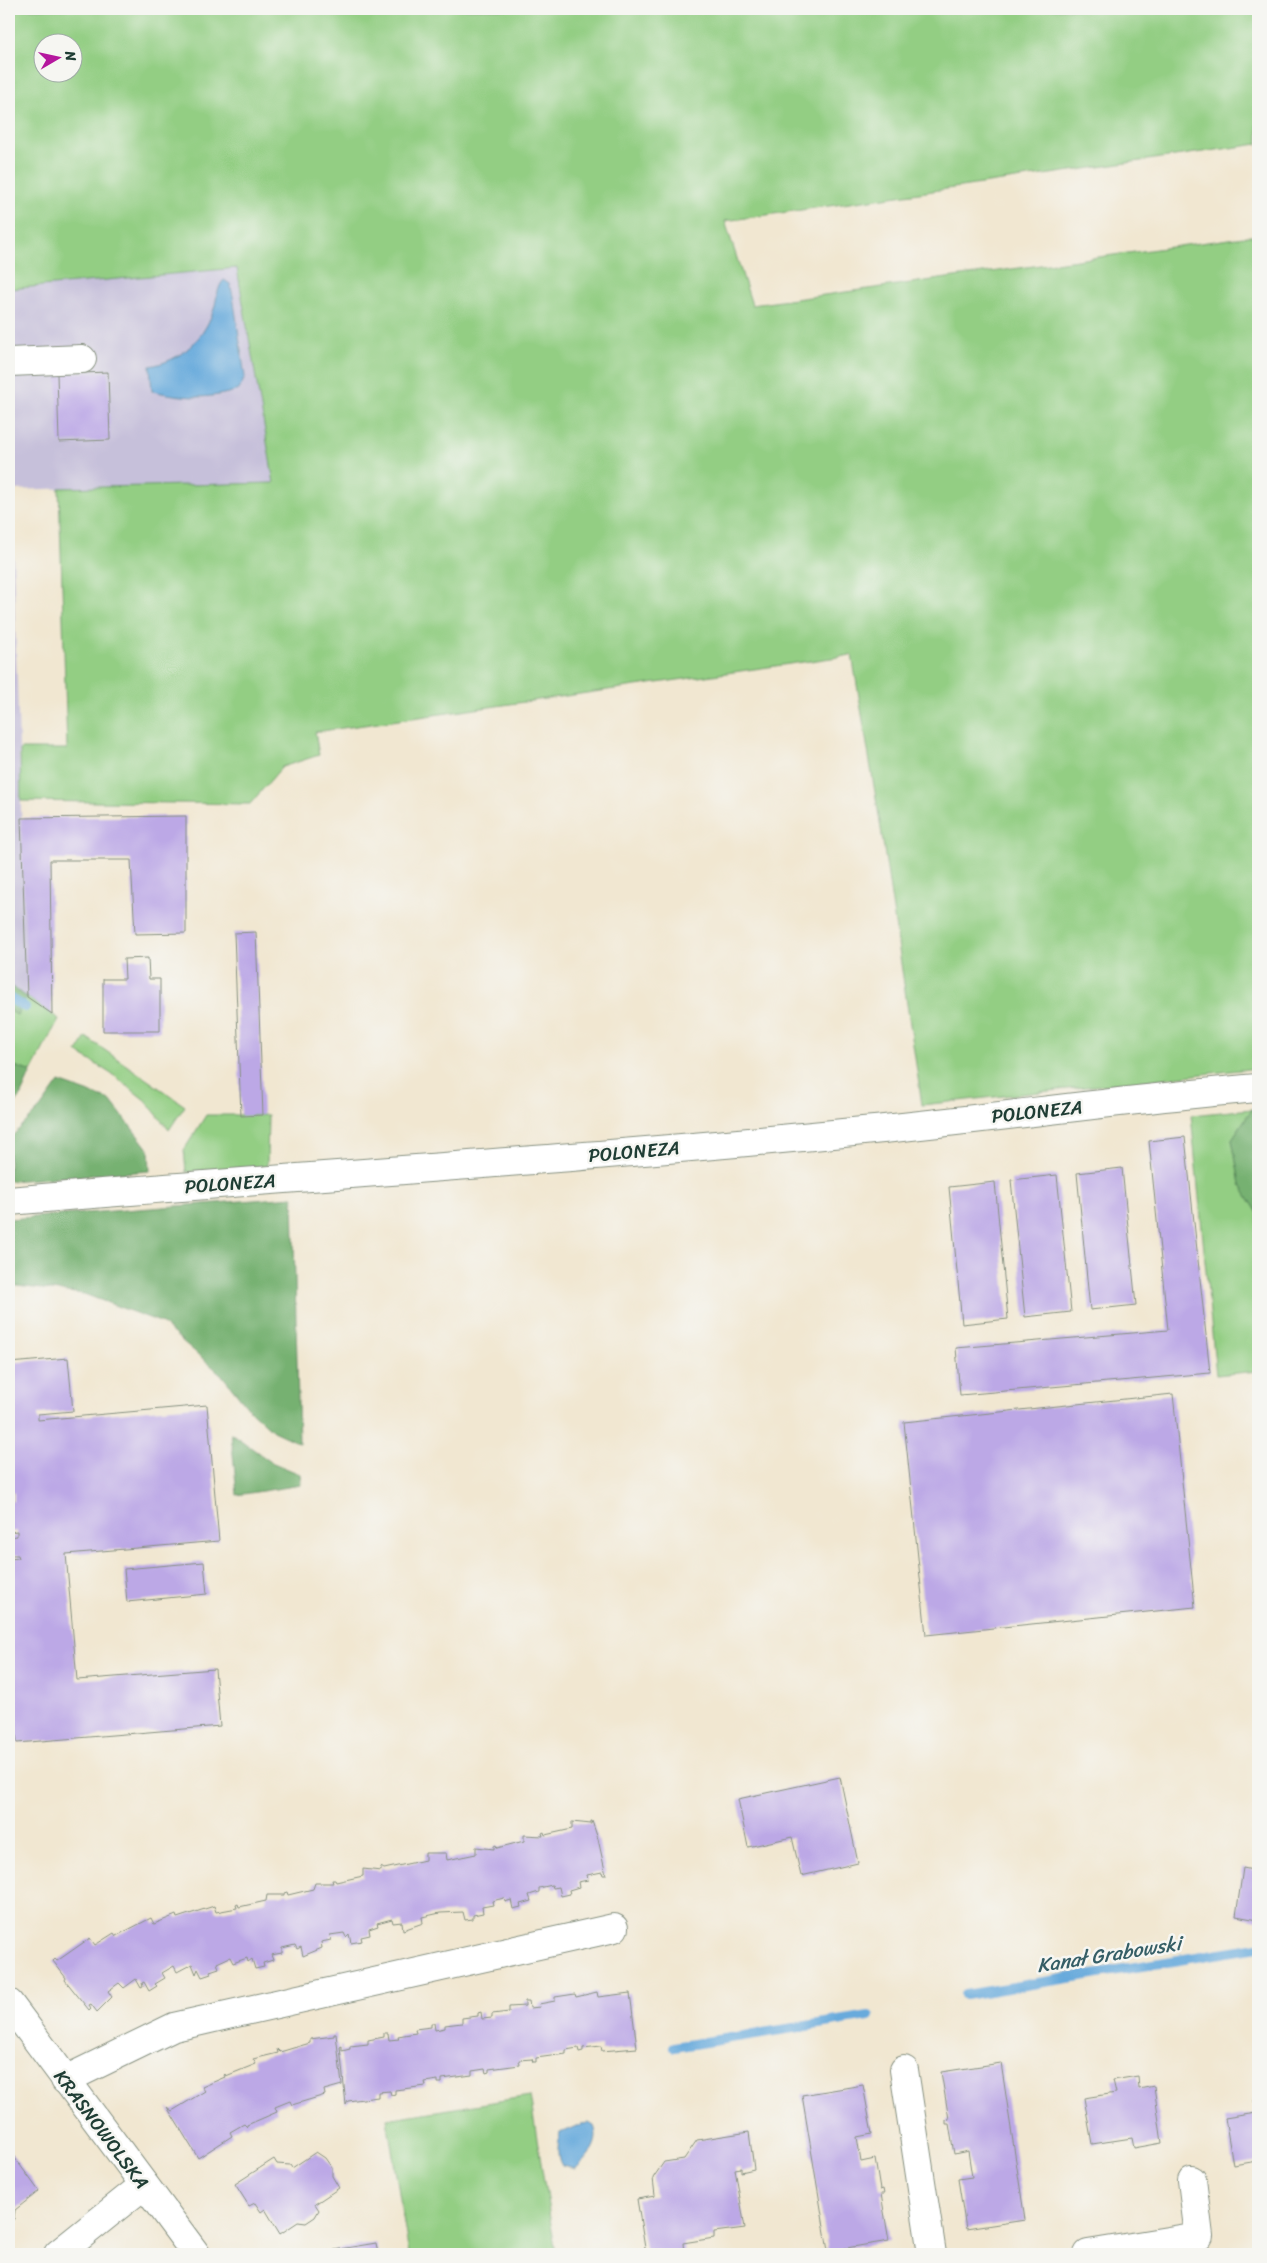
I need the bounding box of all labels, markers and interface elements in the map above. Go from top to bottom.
north arrow [32,32,82,82]
text: N [57,48,83,63]
street label: POLONEZA [990,1090,1084,1133]
street label: POLONEZA [587,1131,681,1172]
street label: POLONEZA [183,1164,277,1203]
water label: Kanał Grabowski [1035,1925,1188,1983]
street label: KRASNOWOLSKA [45,2062,158,2196]

